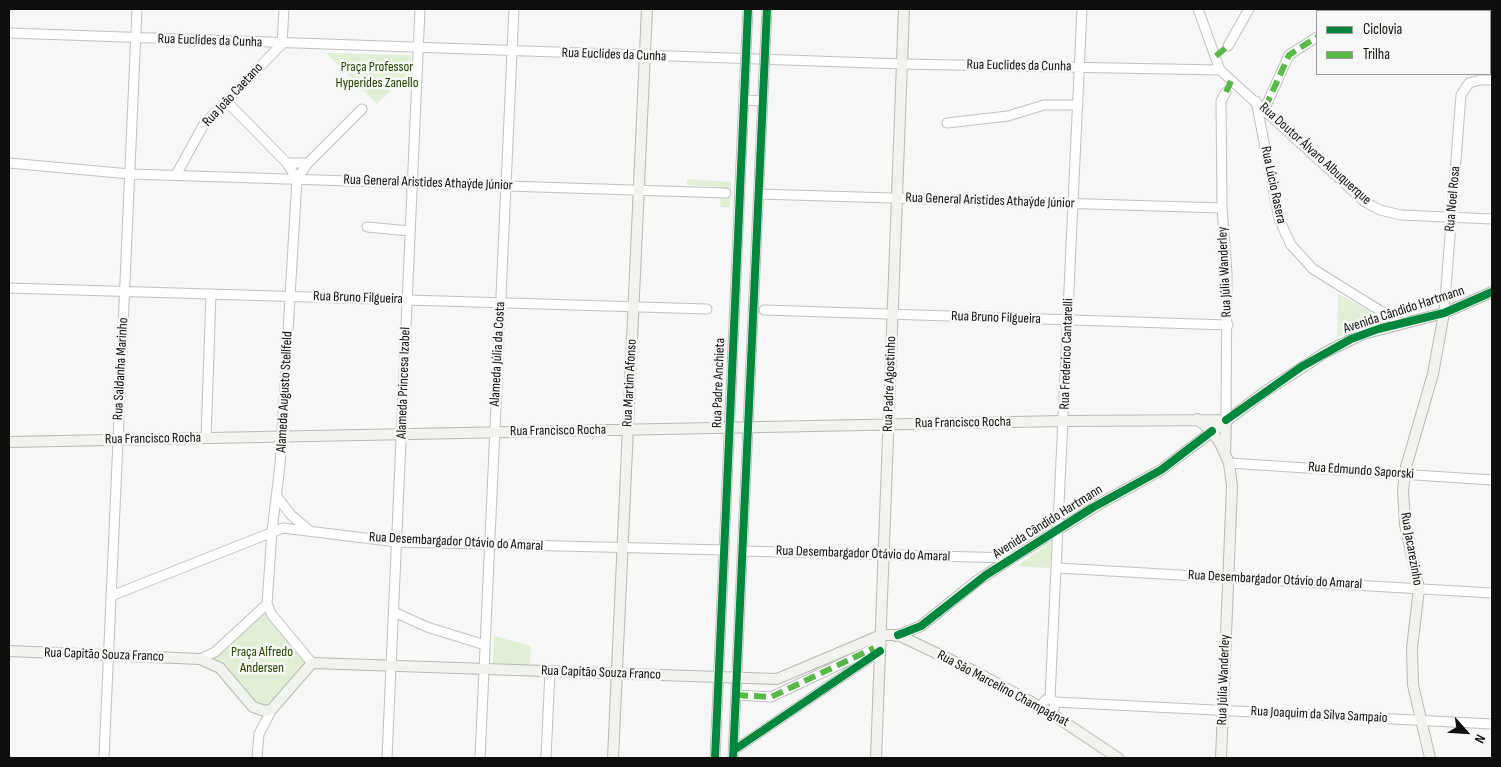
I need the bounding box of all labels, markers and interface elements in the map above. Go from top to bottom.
legend [1316,10,1491,75]
text: Ciclovia [1363,20,1402,39]
street label: Rua Euclides da Cunha [157,31,263,51]
street label: Rua Euclides da Cunha [561,45,667,65]
text: Trilha [1363,45,1390,64]
street label: Rua Euclides da Cunha [966,57,1072,75]
park label: Praça Professor Hyperides Zanello [336,59,418,92]
street label: Rua João Caetano [199,60,267,130]
street label: Rua Doutor Álvaro Albuquerque [1256,99,1374,209]
street label: Rua Lúcio Rasera [1257,145,1289,225]
street label: Rua Noel Rosa [1442,165,1464,233]
street label: Rua General Aristides Athaýde Júnior [343,172,513,194]
street label: Rua General Aristides Athaýde Júnior [905,190,1075,212]
street label: Rua Júlia Wanderley [1214,226,1236,318]
street label: Avenida Cândido Hartmann [1341,282,1467,338]
street label: Rua Bruno Filgueira [313,288,403,308]
street label: Rua Frederico Cantarelli [1057,298,1077,410]
street label: Alameda Júlia da Costa [487,301,509,407]
street label: Rua Bruno Filgueira [951,308,1041,328]
street label: Rua Saldanha Marinho [110,317,132,421]
street label: Alameda Princesa Izabel [394,327,414,439]
street label: Alameda Augusto Stellfeld [273,331,297,453]
street label: Rua Padre Agostinho [880,336,900,432]
street label: Rua Martim Afonso [619,338,641,428]
street label: Rua Padre Anchieta [709,338,729,428]
street label: Rua Francisco Rocha [915,414,1011,432]
street label: Rua Francisco Rocha [510,422,606,440]
street label: Rua Francisco Rocha [105,430,201,448]
street label: Rua Edmundo Saporski [1308,459,1414,483]
street label: Avenida Cândido Hartmann [990,481,1106,563]
street label: Rua Jacarezinho [1396,511,1426,587]
street label: Rua Desembargador Otávio do Amaral [369,529,543,555]
street label: Rua Desembargador Otávio do Amaral [776,543,950,565]
street label: Rua Desembargador Otávio do Amaral [1188,567,1362,593]
street label: Rua Júlia Wanderley [1214,634,1234,726]
park label: Praça Alfredo Andersen [231,644,293,676]
street label: Rua Capitão Souza Franco [44,645,164,665]
street label: Rua São Marcelino Champagnat [934,647,1072,731]
street label: Rua Capitão Souza Franco [541,663,661,683]
street label: Rua Joaquim da Silva Sampaio [1250,703,1388,727]
north arrow [1441,707,1491,757]
text: N [1471,732,1489,746]

